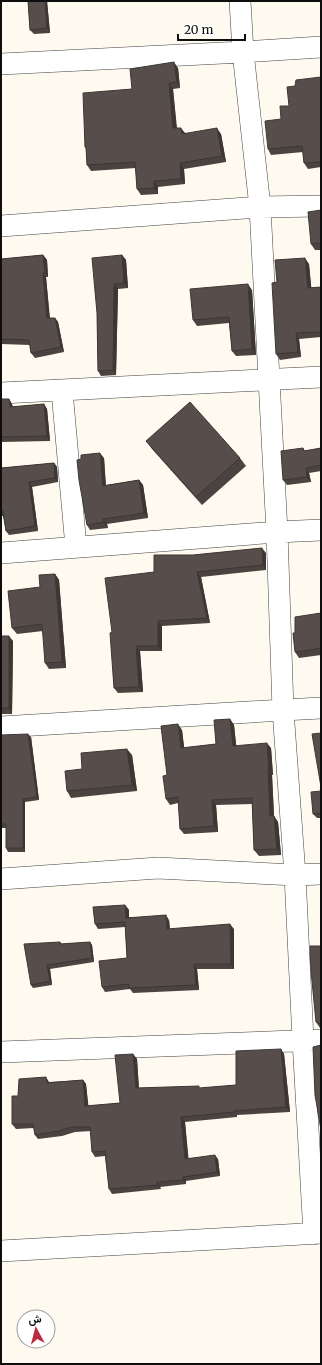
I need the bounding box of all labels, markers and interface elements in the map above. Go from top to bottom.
scale bar [178,16,245,42]
text: 20 m [184,22,213,37]
north arrow [16,1309,56,1349]
text: ش [27,1311,42,1327]

